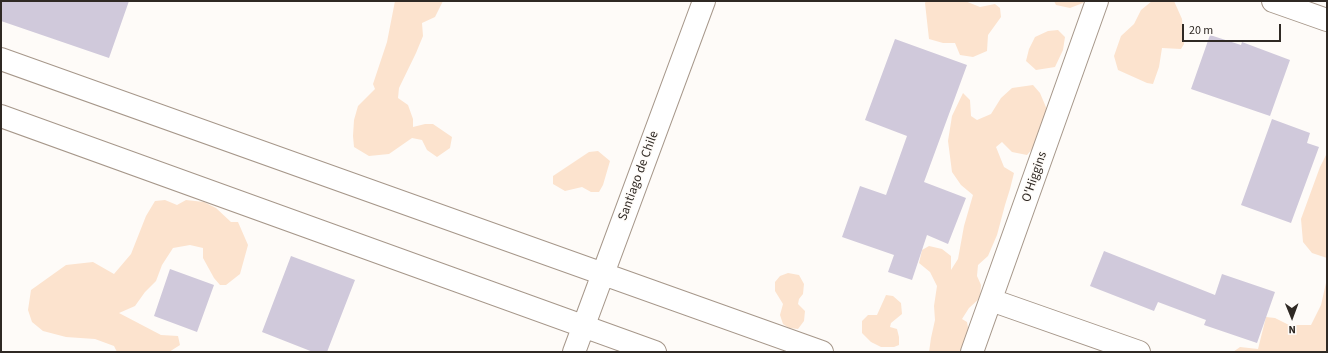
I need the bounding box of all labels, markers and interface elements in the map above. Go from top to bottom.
scale bar [1184,16,1283,42]
text: 20 m [1189,22,1213,39]
street label: Santiago de Chile [616,129,662,223]
street label: O'Higgins [1019,150,1051,204]
north arrow [1272,297,1312,337]
text: N [1288,322,1296,337]

